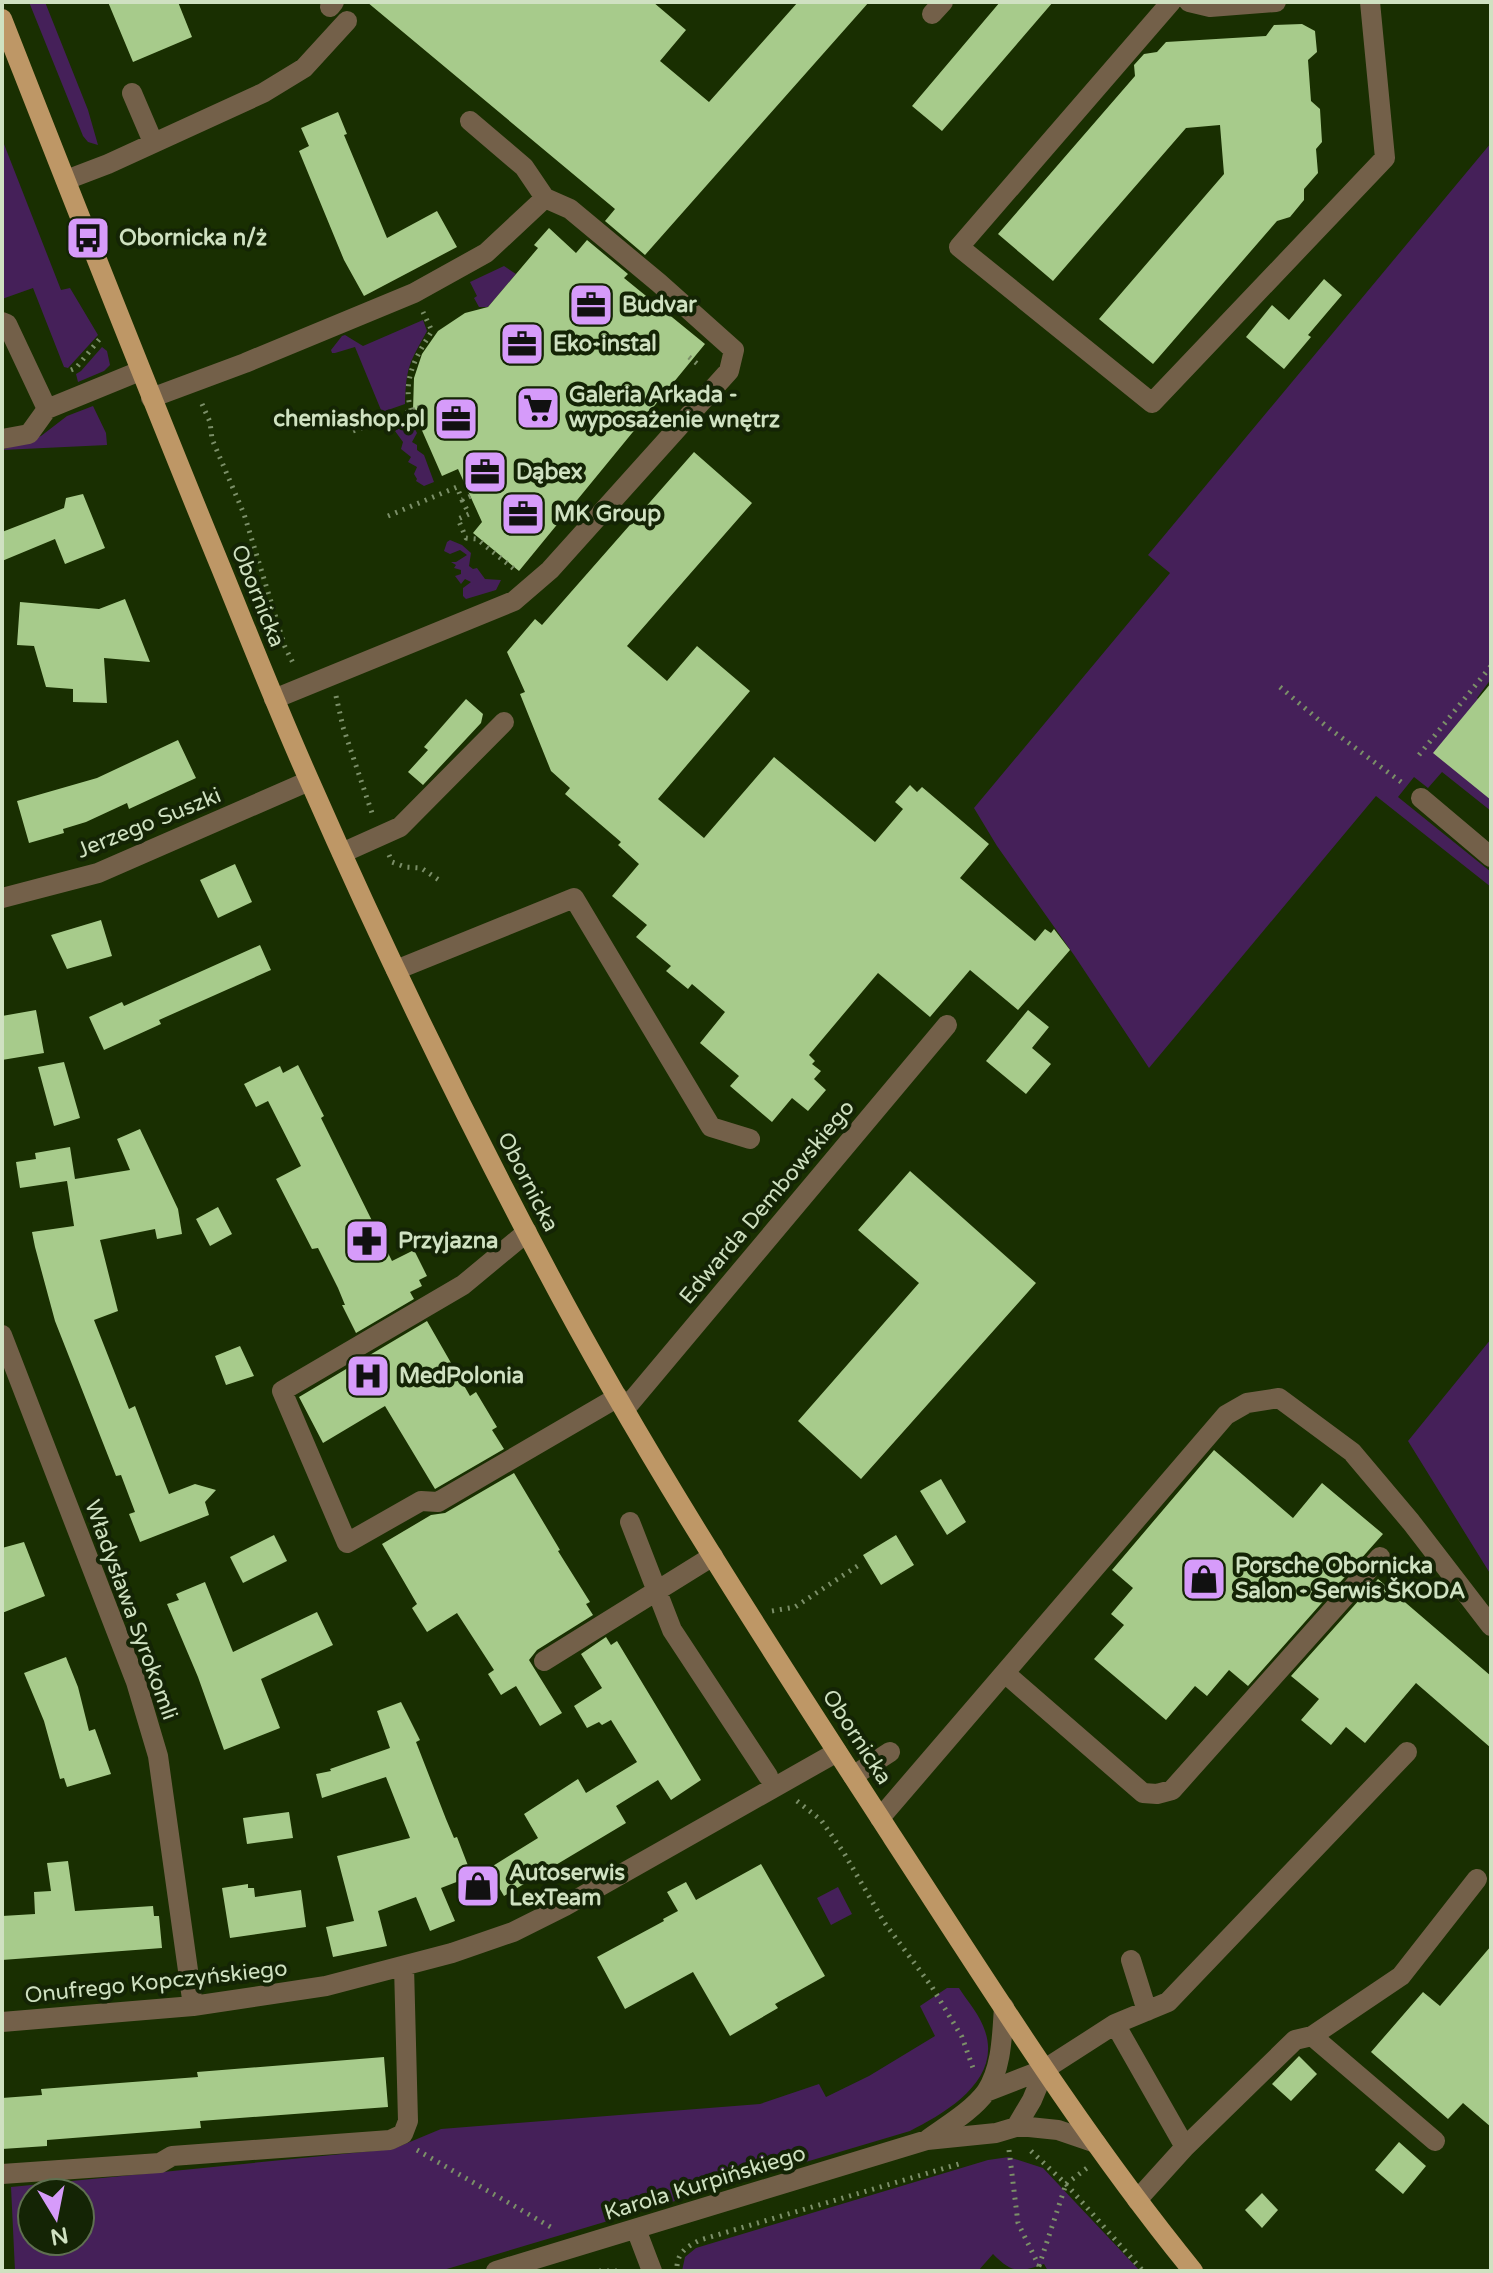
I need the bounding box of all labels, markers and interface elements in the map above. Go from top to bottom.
bus stop icon: Obornicka n/ż [64,214,112,262]
place label: Obornicka n/ż [119,225,267,251]
office icon: Budvar [567,281,615,329]
place label: Budvar [622,292,697,318]
office icon: Eko-instal [498,320,546,368]
place label: Eko-instal [553,331,657,357]
place label: Galeria Arkada - wyposażenie wnętrz [569,382,780,433]
supermarket icon: Galeria Arkada - wyposażenie wnętrz [514,384,562,432]
office icon: chemiashop.pl [432,395,480,443]
place label: chemiashop.pl [273,406,425,432]
office icon: Dąbex [461,448,509,496]
place label: Dąbex [516,459,583,485]
office icon: MK Group [499,490,547,538]
place label: MK Group [554,501,661,527]
street label: Obornicka [226,541,290,651]
street label: Jerzego Suszki [73,782,225,864]
street label: Edwarda Dembowskiego [674,1095,860,1309]
street label: Obornicka [492,1128,564,1236]
pharmacy icon: Przyjazna [343,1217,391,1265]
place label: Przyjazna [398,1228,498,1254]
hospital icon: MedPolonia [344,1352,392,1400]
place label: MedPolonia [399,1363,524,1389]
street label: Władysława Syrokomli [79,1496,183,1724]
place label: Porsche Obornicka Salon - Serwis ŠKODA [1235,1553,1465,1604]
shop icon: Porsche Obornicka Salon - Serwis ŠKODA [1180,1555,1228,1603]
street label: Obornicka [817,1685,897,1789]
place label: Autoserwis LexTeam [509,1860,625,1911]
shop icon: Autoserwis LexTeam [454,1862,502,1910]
street label: Onufrego Kopczyńskiego [23,1955,289,2009]
street label: Karola Kurpińskiego [601,2140,809,2226]
north arrow [16,2177,96,2257]
text: N [48,2221,70,2250]

